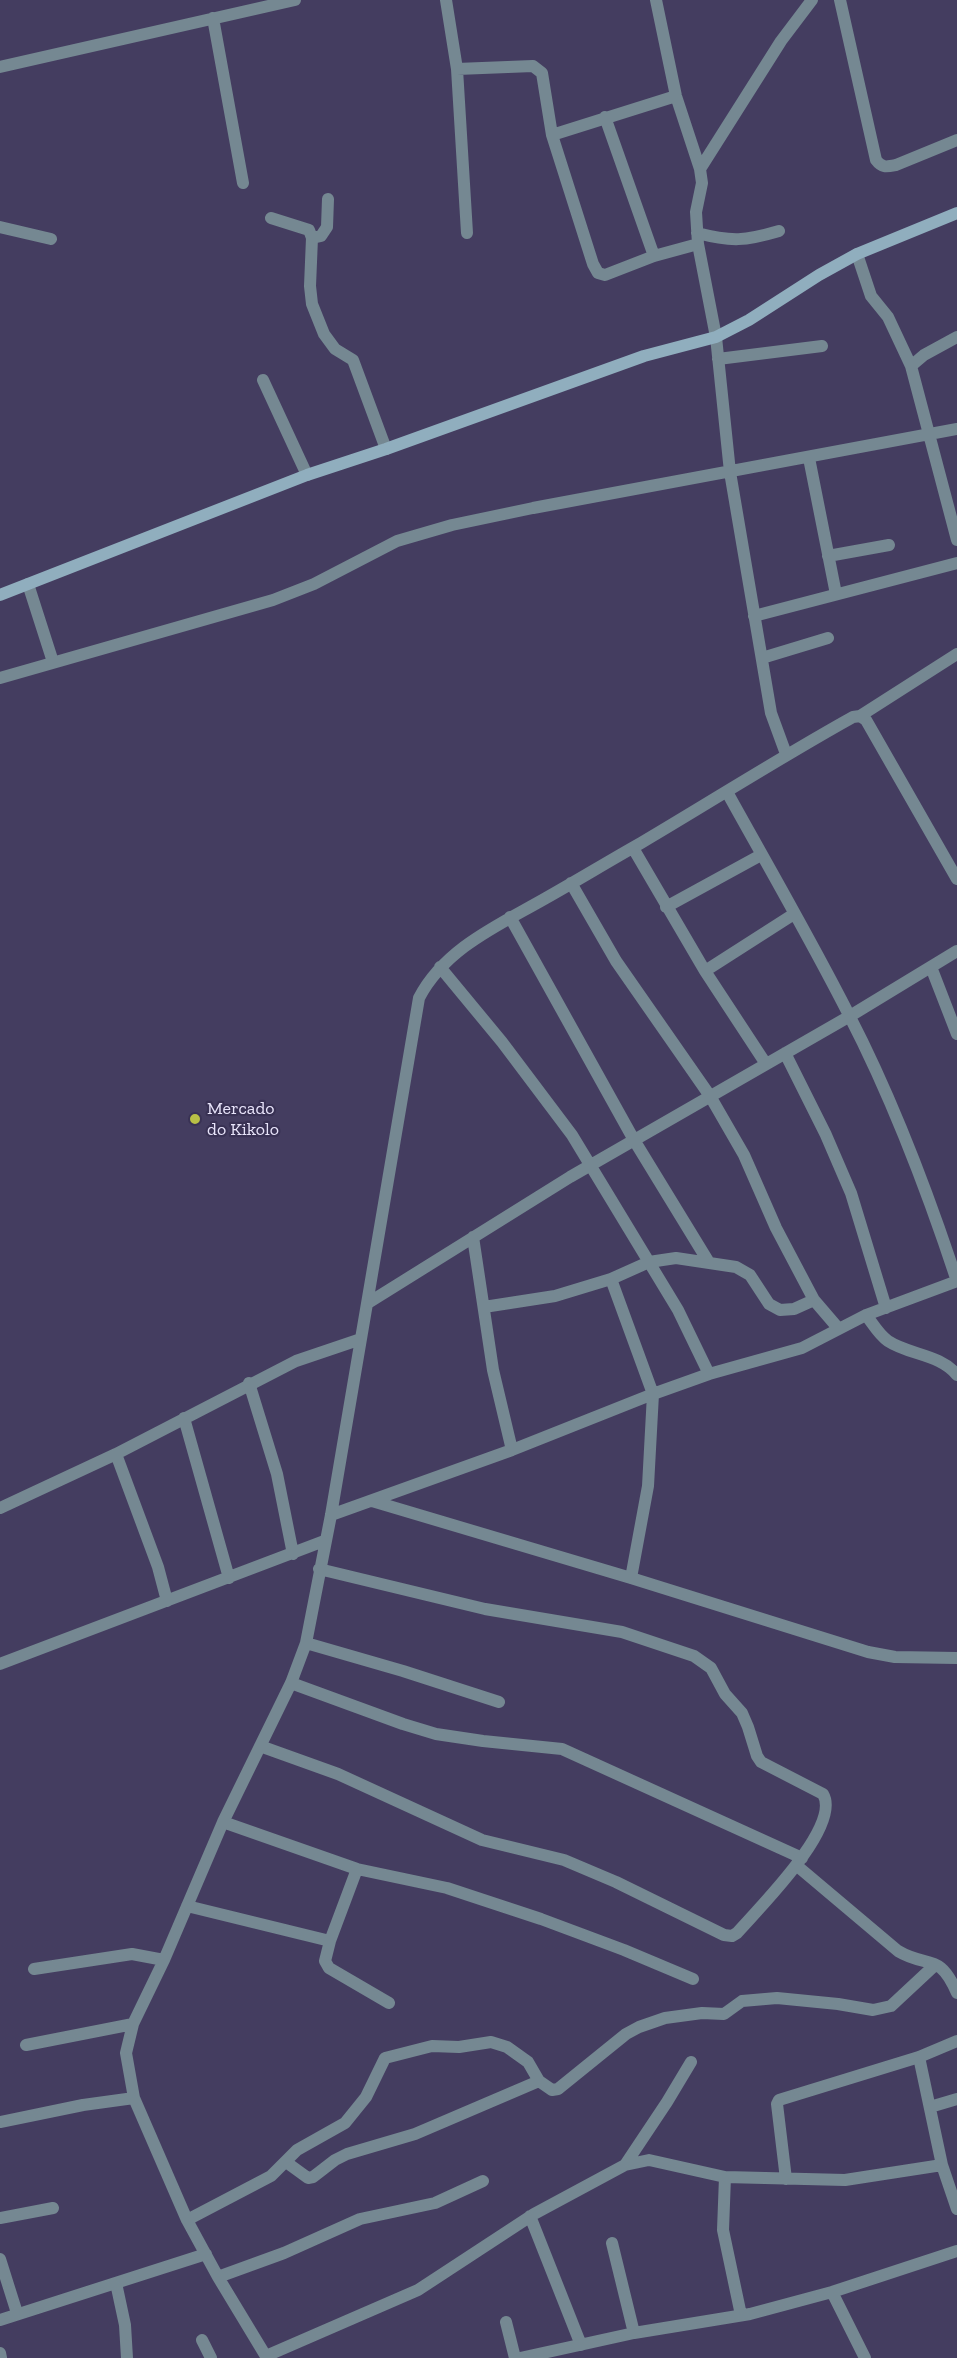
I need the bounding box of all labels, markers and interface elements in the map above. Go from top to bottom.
place label: Mercado do Kikolo [207,1098,279,1140]
marker: Mercado do Kikolo [188,1112,202,1126]

